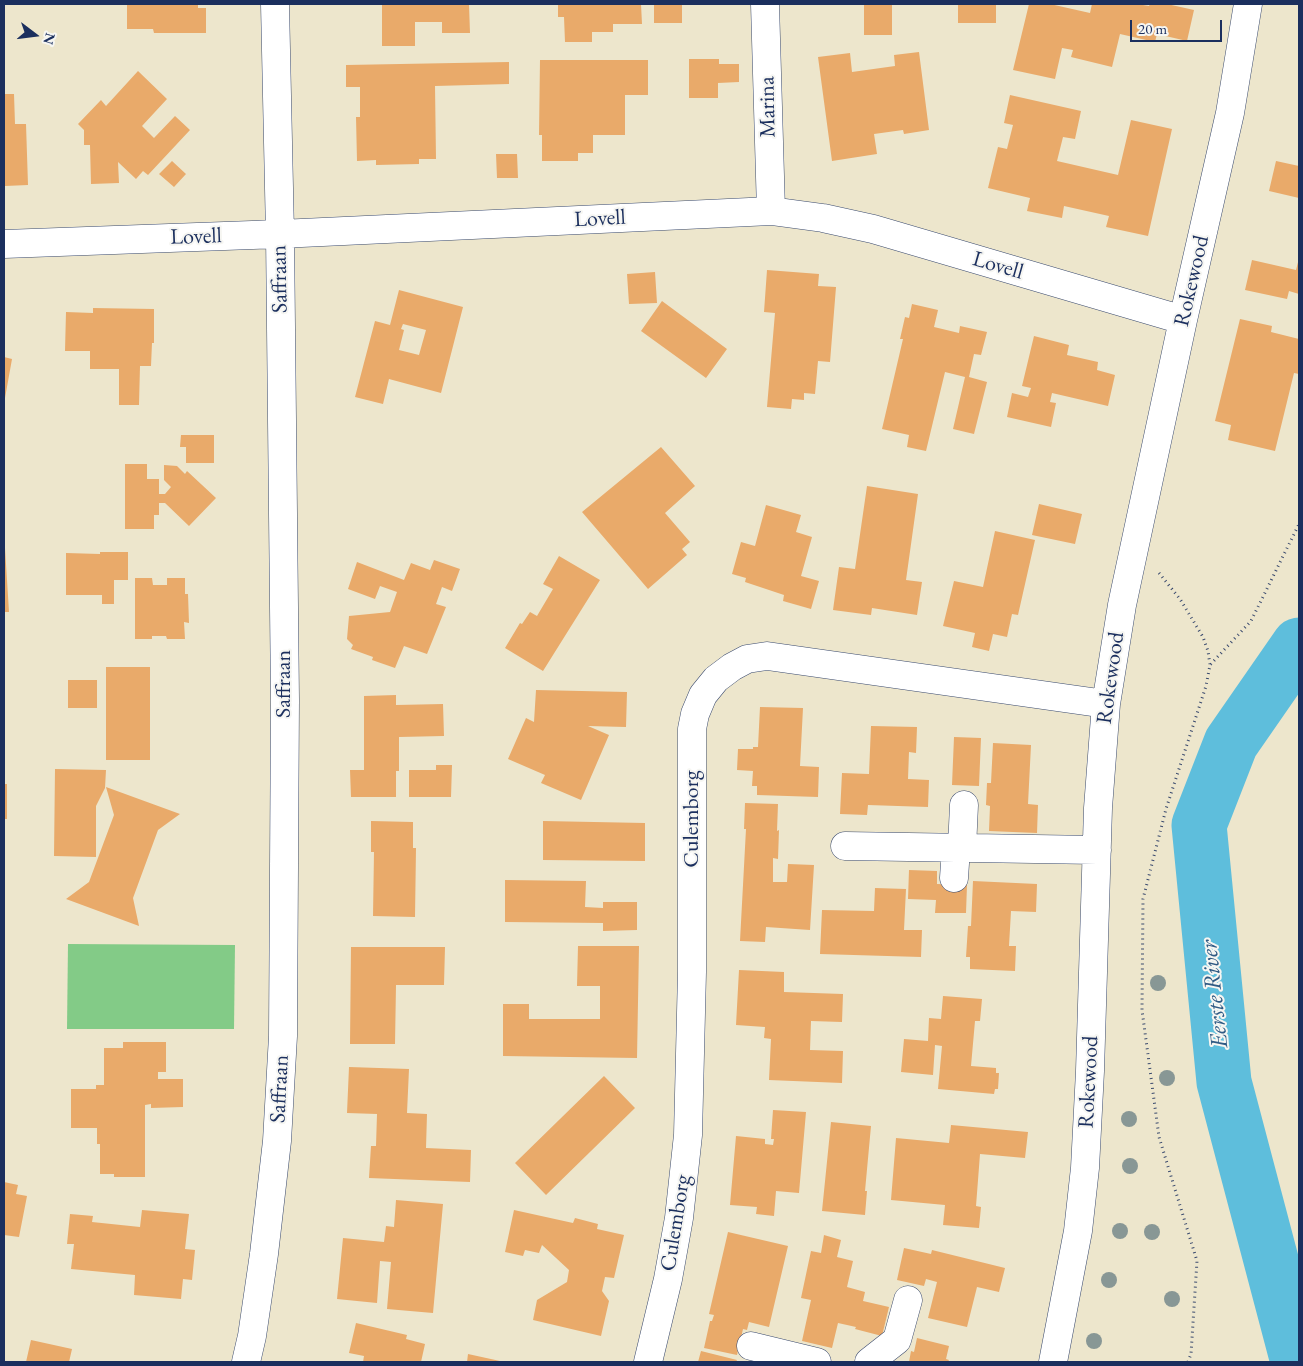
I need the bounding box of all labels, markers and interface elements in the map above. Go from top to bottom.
north arrow [10,10,60,60]
scale bar [1133,10,1226,42]
text: 20 m [1138,19,1167,38]
text: N [39,31,60,47]
street label: Marina [754,76,782,138]
street label: Lovell [574,204,626,234]
street label: Lovell [170,223,222,251]
street label: Rokewood [1169,233,1215,329]
street label: Saffraan [266,245,294,313]
street label: Lovell [970,246,1026,286]
street label: Rokewood [1091,630,1131,726]
street label: Saffraan [271,650,297,718]
street label: Culemborg [679,770,705,868]
water label: Eerste River [1195,939,1235,1049]
street label: Rokewood [1073,1035,1105,1129]
street label: Saffraan [265,1054,295,1124]
street label: Culemborg [655,1173,697,1273]

